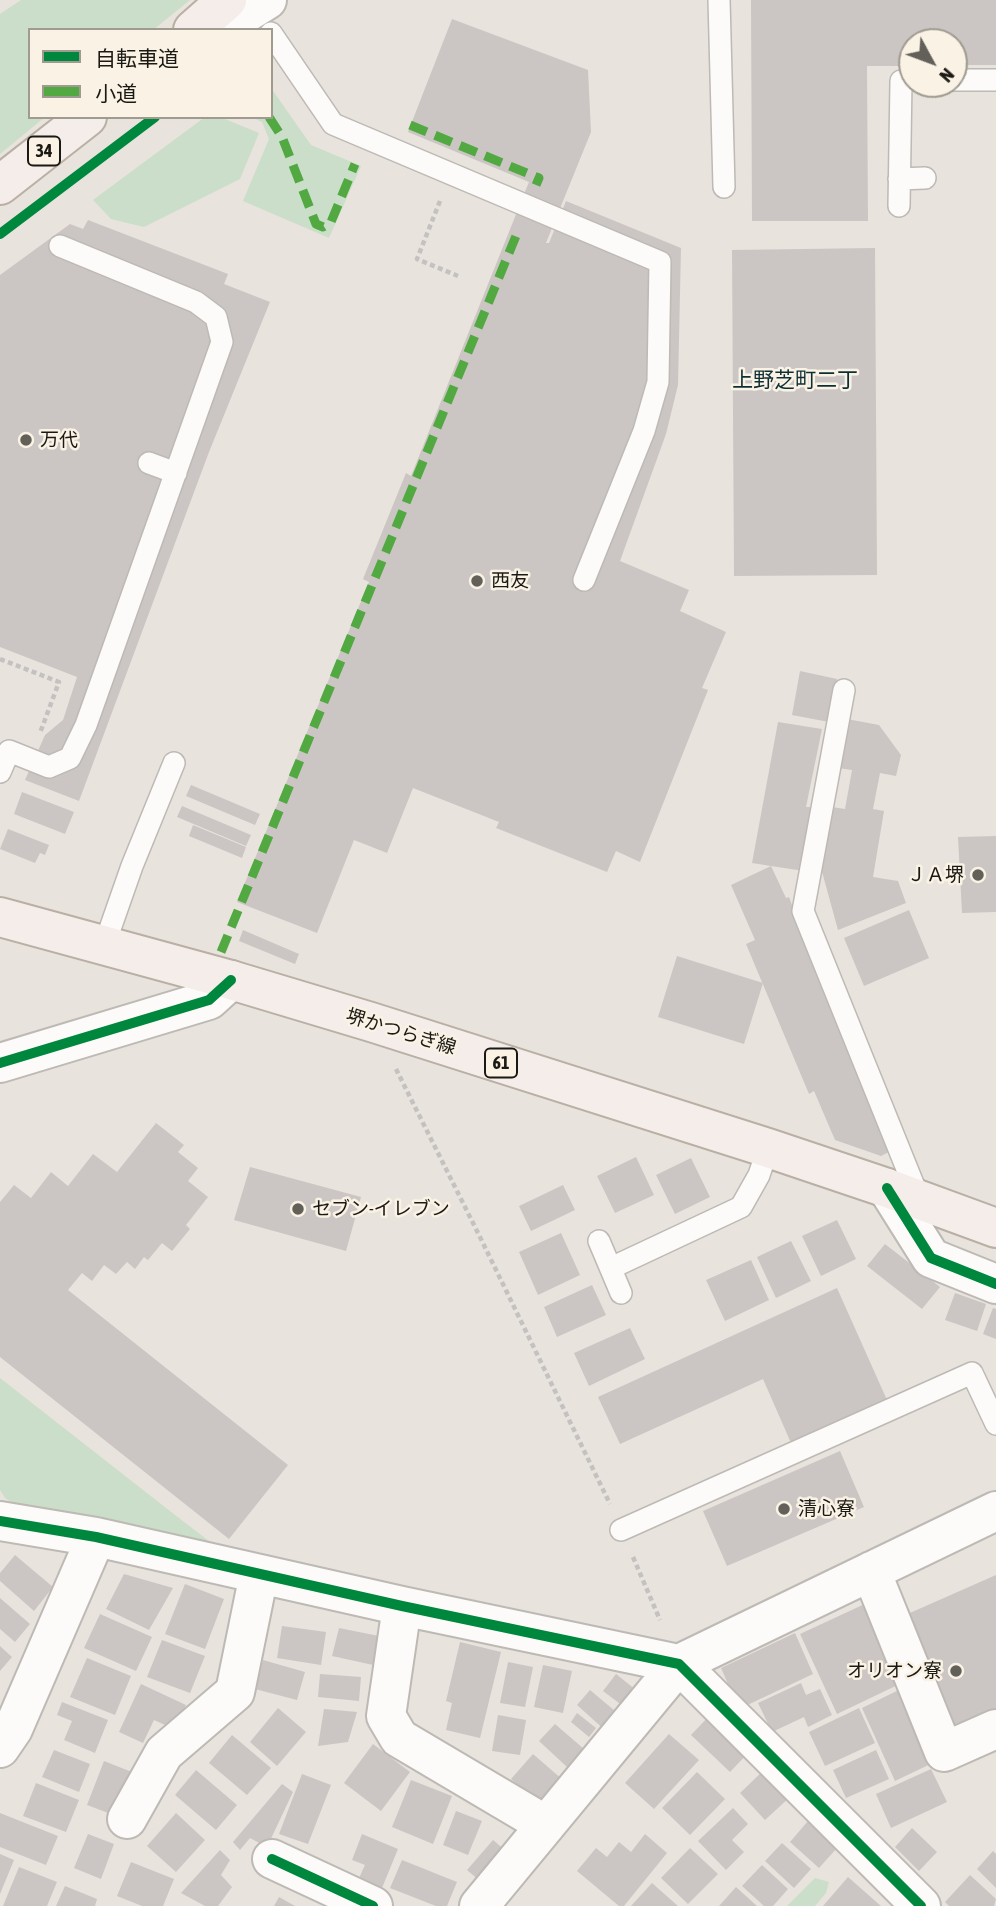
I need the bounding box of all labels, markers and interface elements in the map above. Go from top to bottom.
legend [28,28,273,119]
north arrow [898,28,968,98]
text: 自転車道 [95,46,179,70]
text: N [935,64,959,87]
text: 小道 [95,81,137,105]
road number: 34 [28,136,60,166]
district label: 上野芝町二丁 [732,367,858,393]
place label: 万代 [40,429,78,451]
marker: 万代 [18,432,34,448]
place label: 西友 [491,570,529,592]
marker: 西友 [469,573,485,589]
place label: ＪＡ堺 [907,864,964,886]
marker: ＪＡ堺 [970,867,986,883]
street label: 堺かつらぎ線 [343,1004,459,1060]
road number: 61 [485,1048,517,1078]
place label: セブン-イレブン [312,1198,450,1220]
marker: セブン-イレブン [290,1201,306,1217]
place label: 清心寮 [798,1498,855,1520]
marker: 清心寮 [776,1501,792,1517]
place label: オリオン寮 [847,1660,942,1682]
marker: オリオン寮 [948,1663,964,1679]

